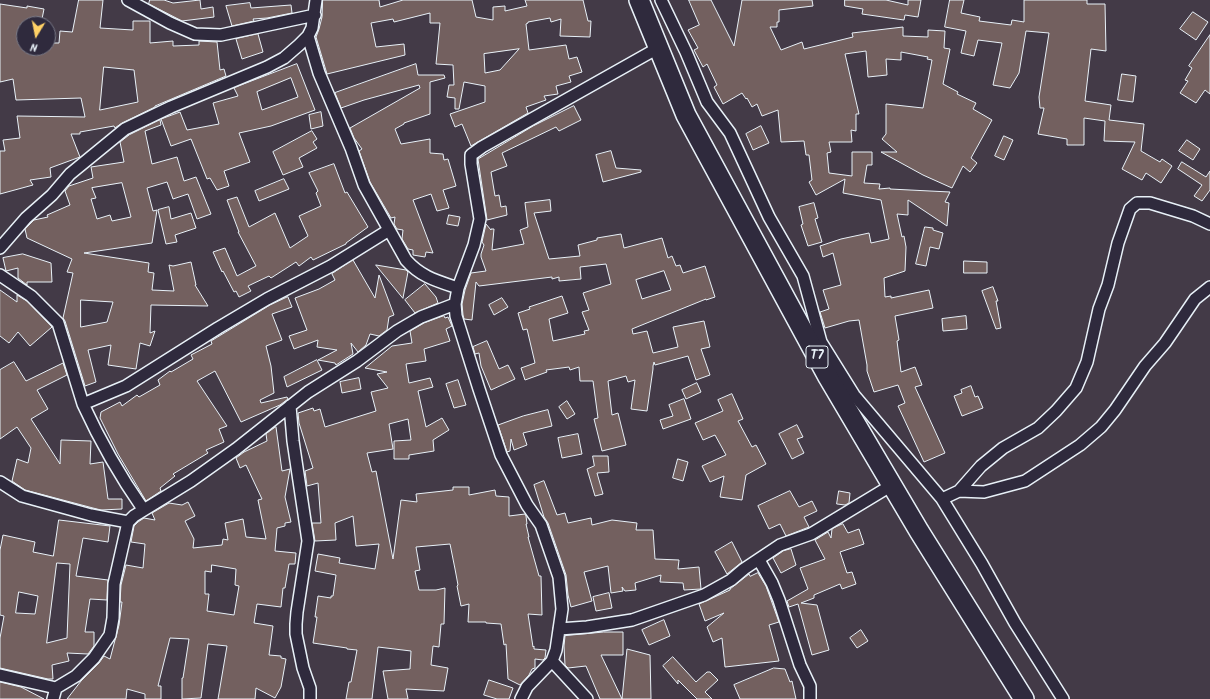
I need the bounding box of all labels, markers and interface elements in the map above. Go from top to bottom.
north arrow [16,16,56,56]
text: N [29,37,39,56]
road number: T7 [806,346,828,368]

